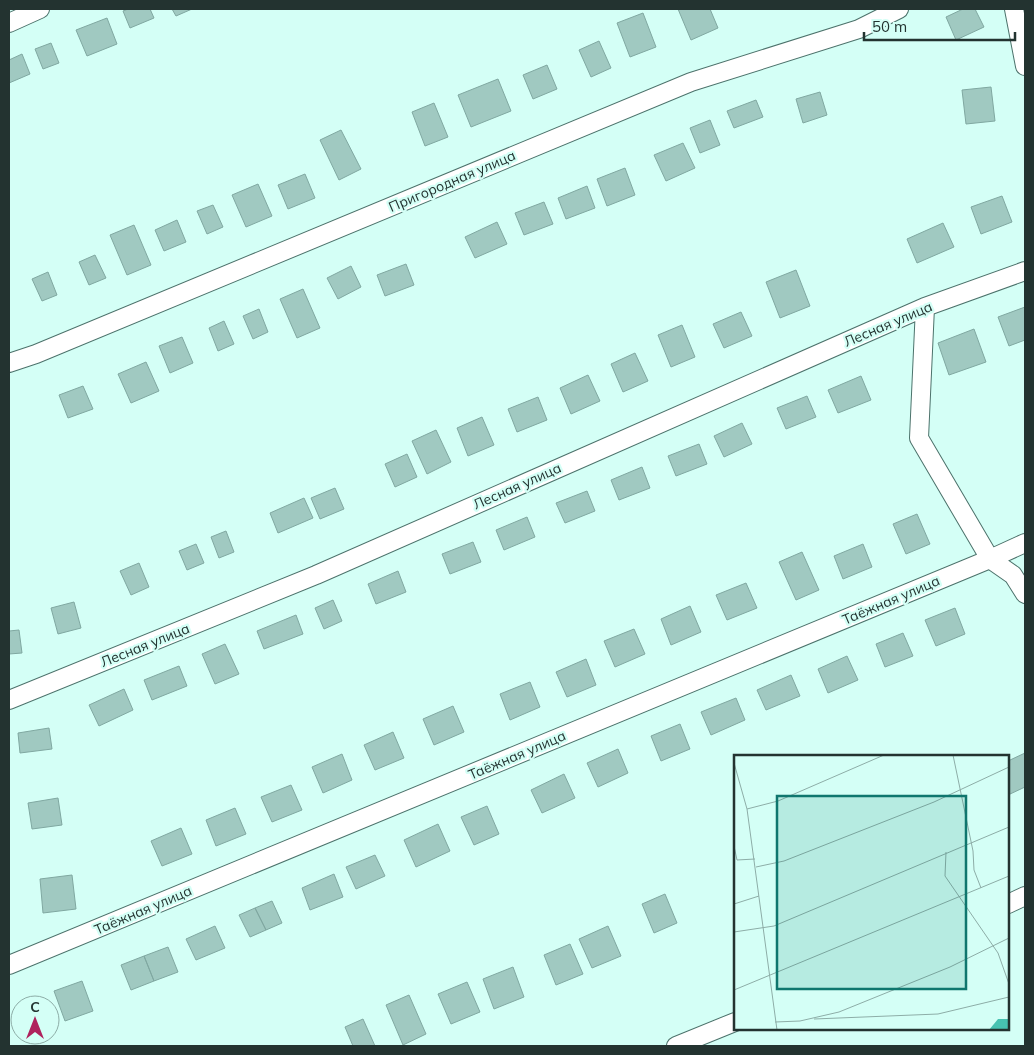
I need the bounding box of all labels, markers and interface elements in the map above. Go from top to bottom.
scale bar [864,10,1015,42]
text: 50 m [872,17,907,36]
street label: Пригородная улица [386,146,518,216]
street label: Лесная улица [841,297,935,351]
street label: Лесная улица [470,459,564,513]
street label: Таёжная улица [840,571,942,629]
street label: Лесная улица [98,619,192,671]
street label: Таёжная улица [466,726,568,784]
inset map [734,755,1009,1030]
street label: Таёжная улица [92,881,194,939]
north arrow [10,995,60,1045]
text: С [30,998,40,1016]

